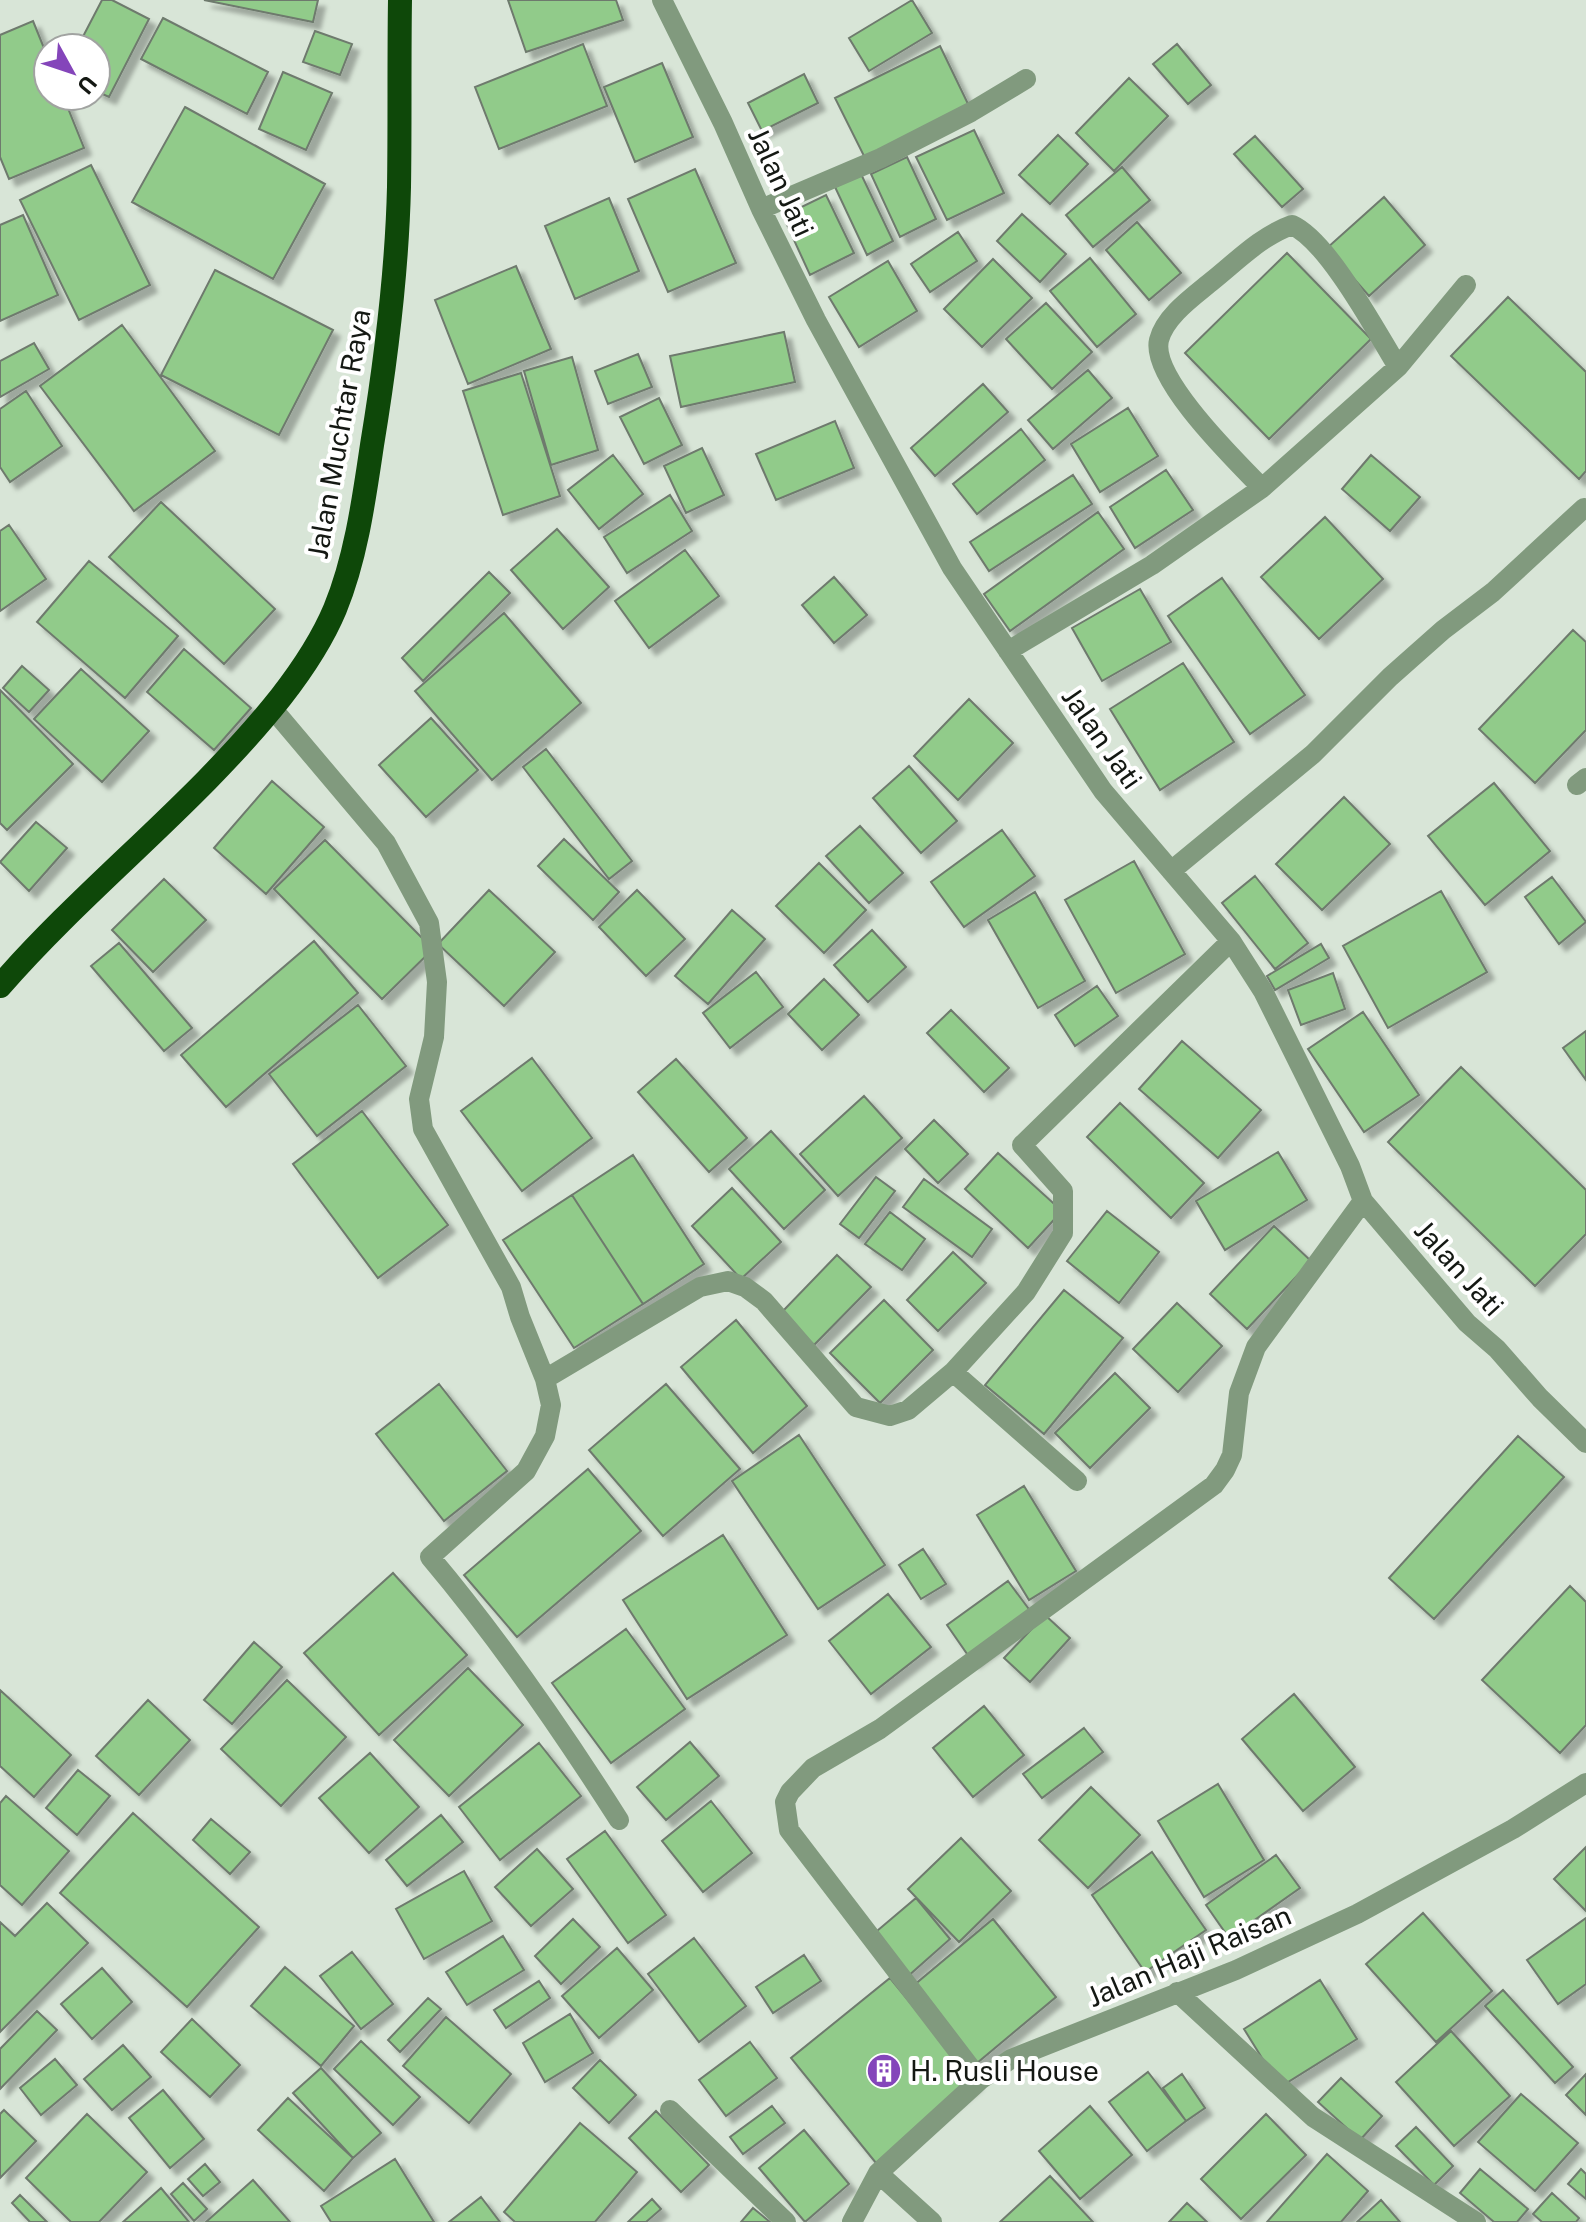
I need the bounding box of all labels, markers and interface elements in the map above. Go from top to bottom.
north arrow [32,32,112,112]
text: U [72,70,102,99]
street label: Jalan Jati [742,122,821,242]
street label: Jalan Muchtar Raya [300,307,377,561]
street label: Jalan Jati [1055,680,1149,795]
street label: Jalan Jati [1408,1213,1511,1322]
street label: Jalan Haji Raisan [1082,1898,1296,2013]
building icon: H. Rusli House [865,2052,903,2090]
place label: H. Rusli House [910,2054,1099,2087]

